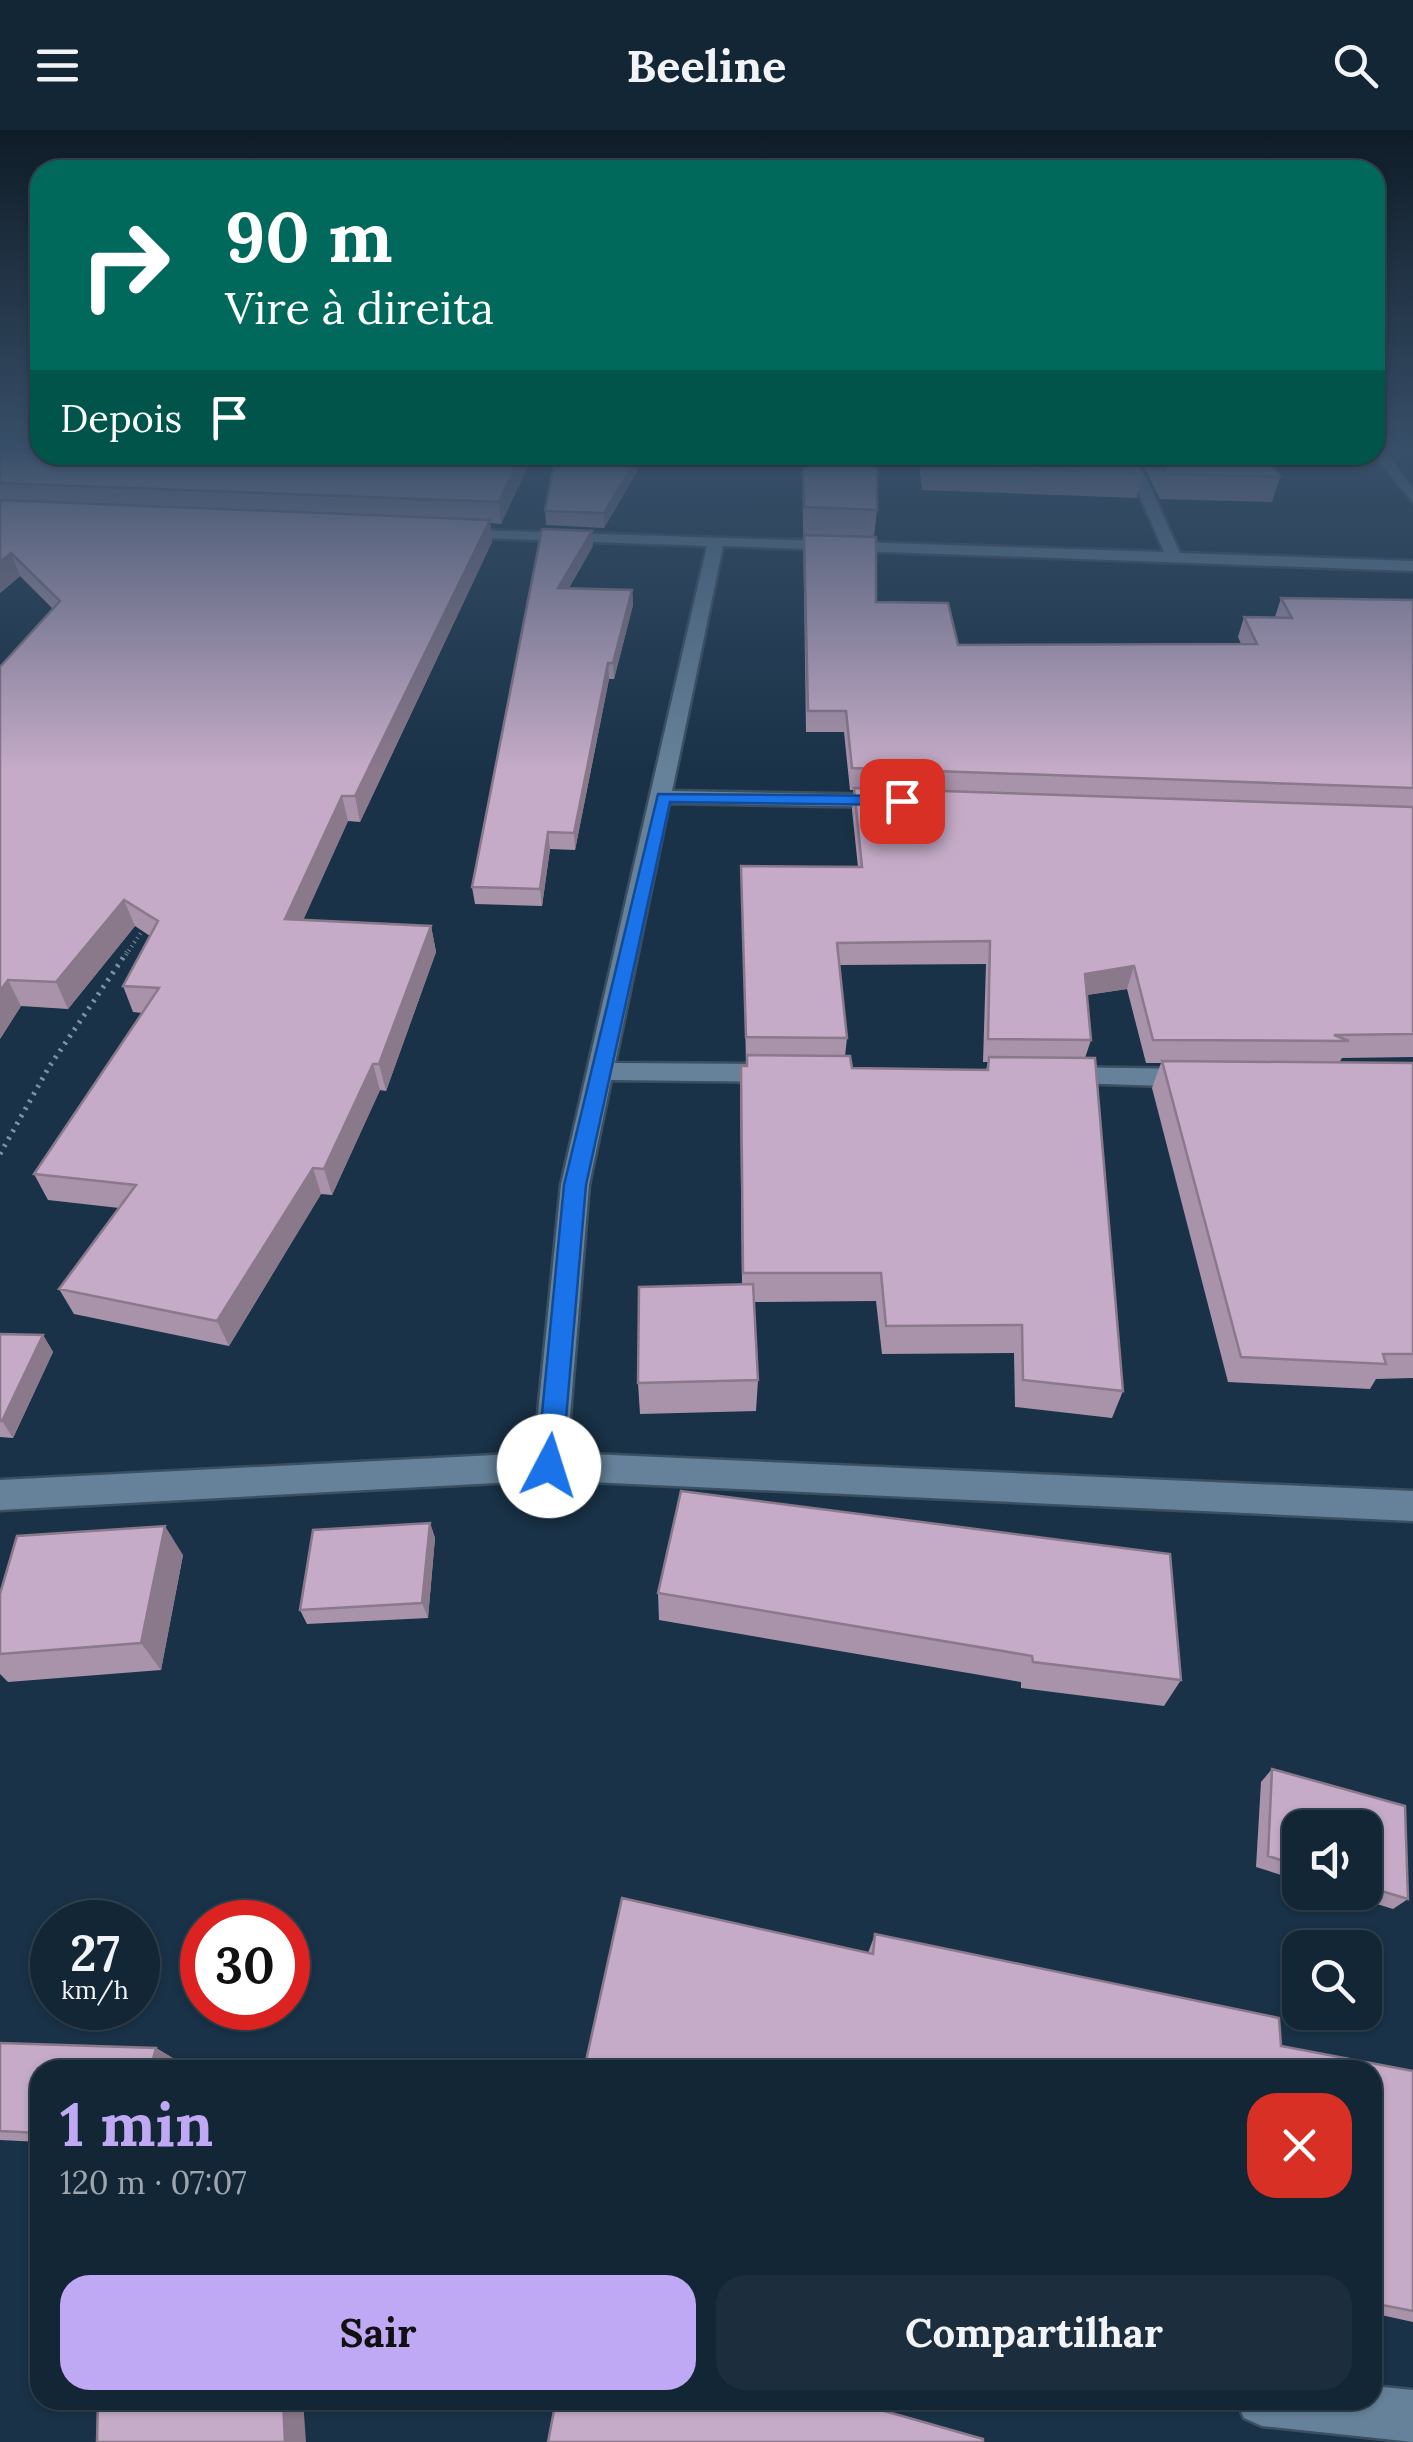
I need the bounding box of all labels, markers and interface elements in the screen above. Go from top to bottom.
text: Beeline [627,37,786,94]
icon: menu [30,38,85,93]
icon: search [1328,38,1383,93]
text: 90 m [225,192,393,281]
icon: right [60,200,190,330]
text: Vire à direita [225,279,494,336]
icon: arrive [202,390,257,445]
text: Depois [60,394,182,442]
pin [860,759,945,844]
icon: arrive [875,774,930,829]
position arrow [497,1414,601,1518]
map controls [1282,1810,1382,2030]
button: sound [1282,1810,1382,1910]
speed limit sign: 30 [180,1900,310,2030]
text: 27 [70,1921,120,1985]
button: search [1282,1930,1382,2030]
text: km/h [61,1974,129,2006]
text: 1 min [60,2086,213,2162]
button: close [1247,2093,1352,2198]
text: 120 m · 07:07 [60,2162,246,2203]
button: Sair [60,2275,696,2390]
button: Compartilhar [716,2275,1352,2390]

